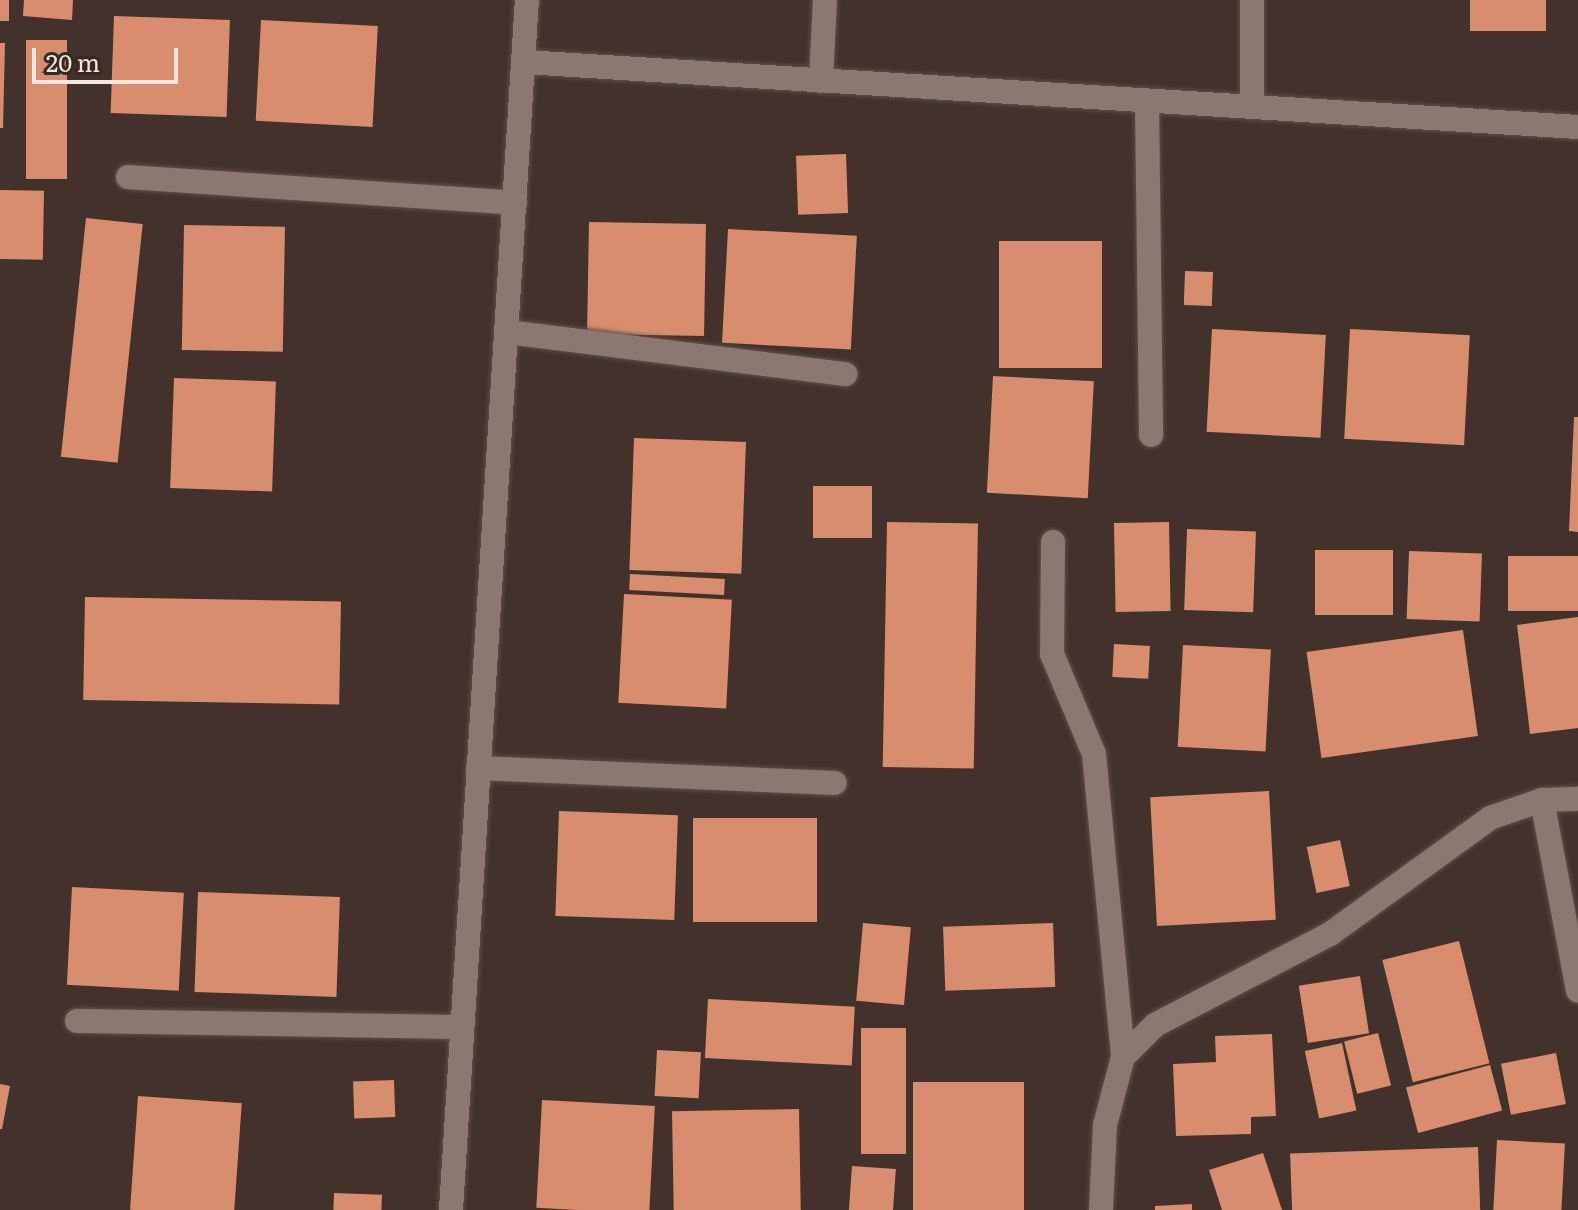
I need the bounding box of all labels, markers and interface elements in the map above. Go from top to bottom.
scale bar [36,32,182,82]
text: 20 m [46,44,100,79]

